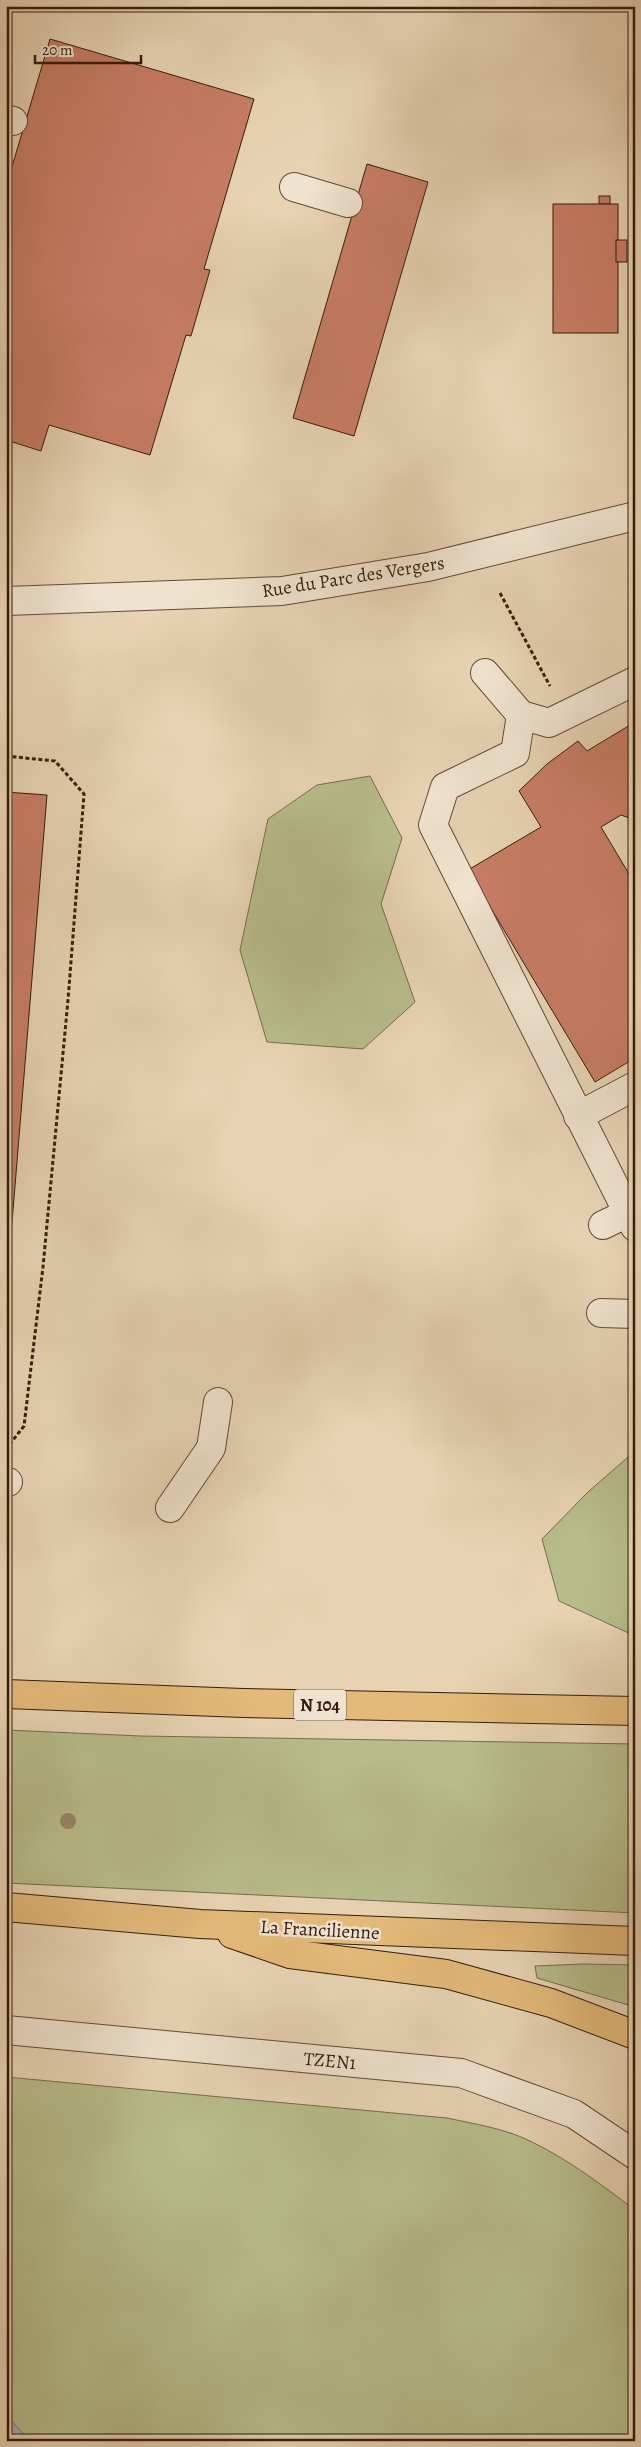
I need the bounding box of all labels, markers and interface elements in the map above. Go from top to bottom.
scale bar [35,32,141,64]
text: 20 m [42,40,73,60]
street label: Rue du Parc des Vergers [260,550,446,604]
road number: N 104 [294,1690,346,1720]
street label: La Francilienne [260,1914,380,1946]
street label: TZEN1 [303,2046,358,2076]

